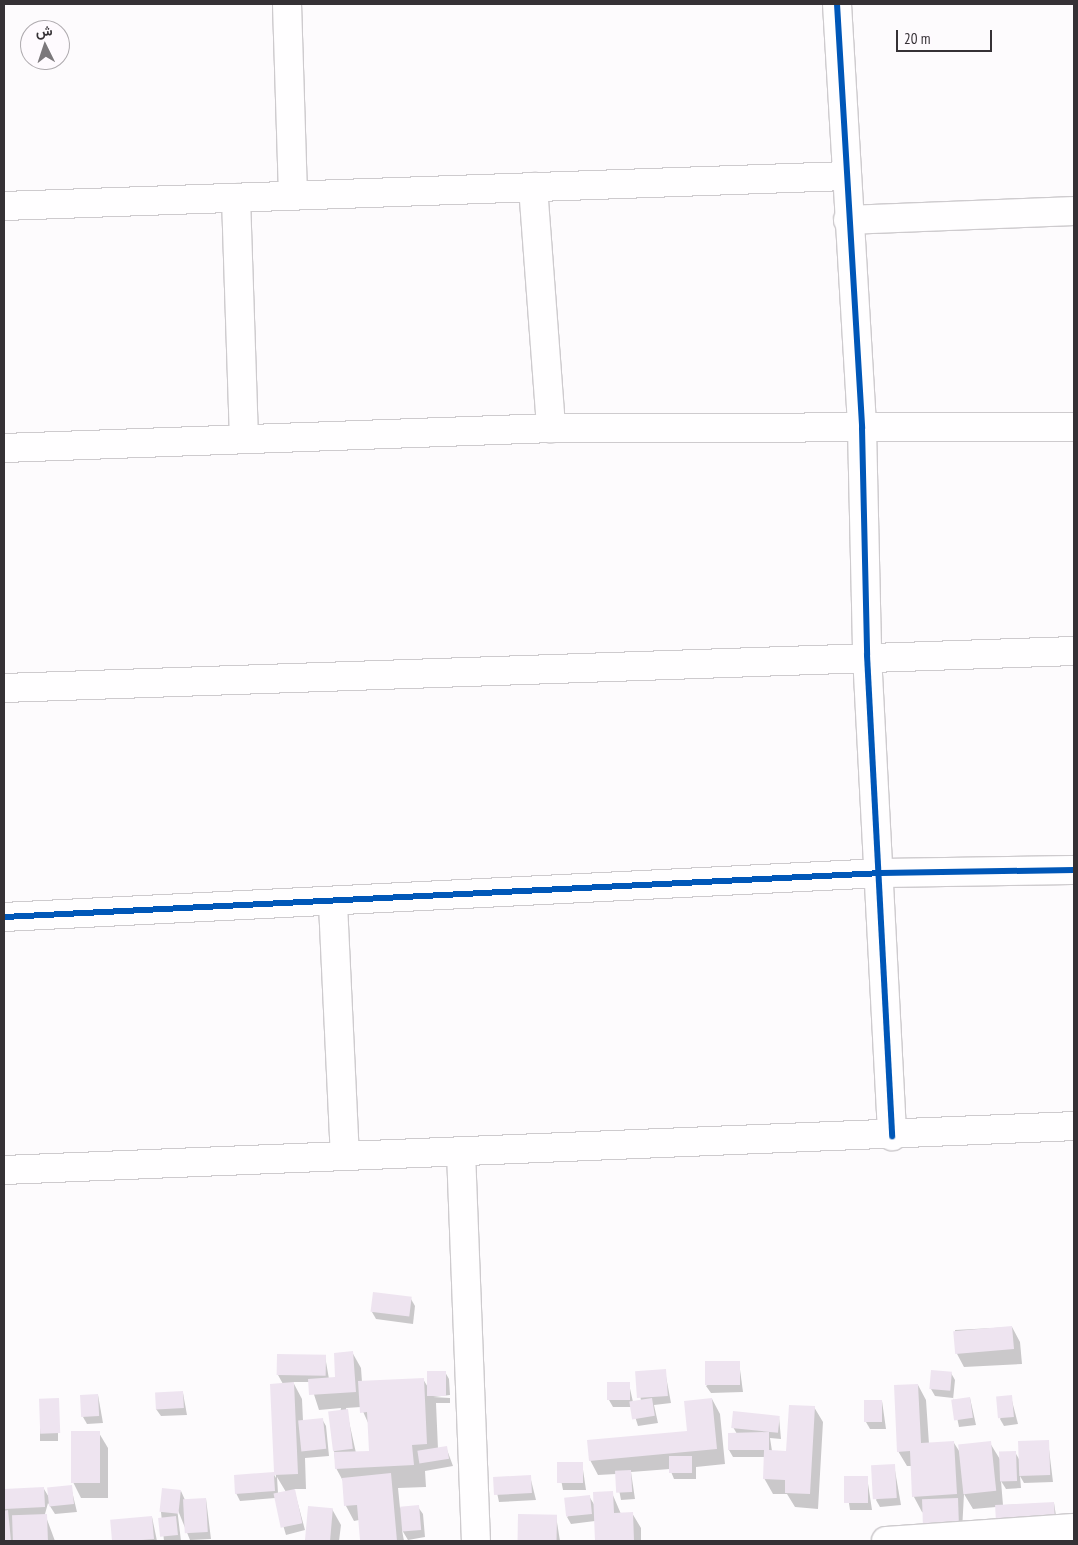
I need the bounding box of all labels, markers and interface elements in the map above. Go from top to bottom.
north arrow [20,20,70,70]
scale bar [898,20,994,52]
text: ش [35,21,53,41]
text: 20 m [904,29,930,48]

